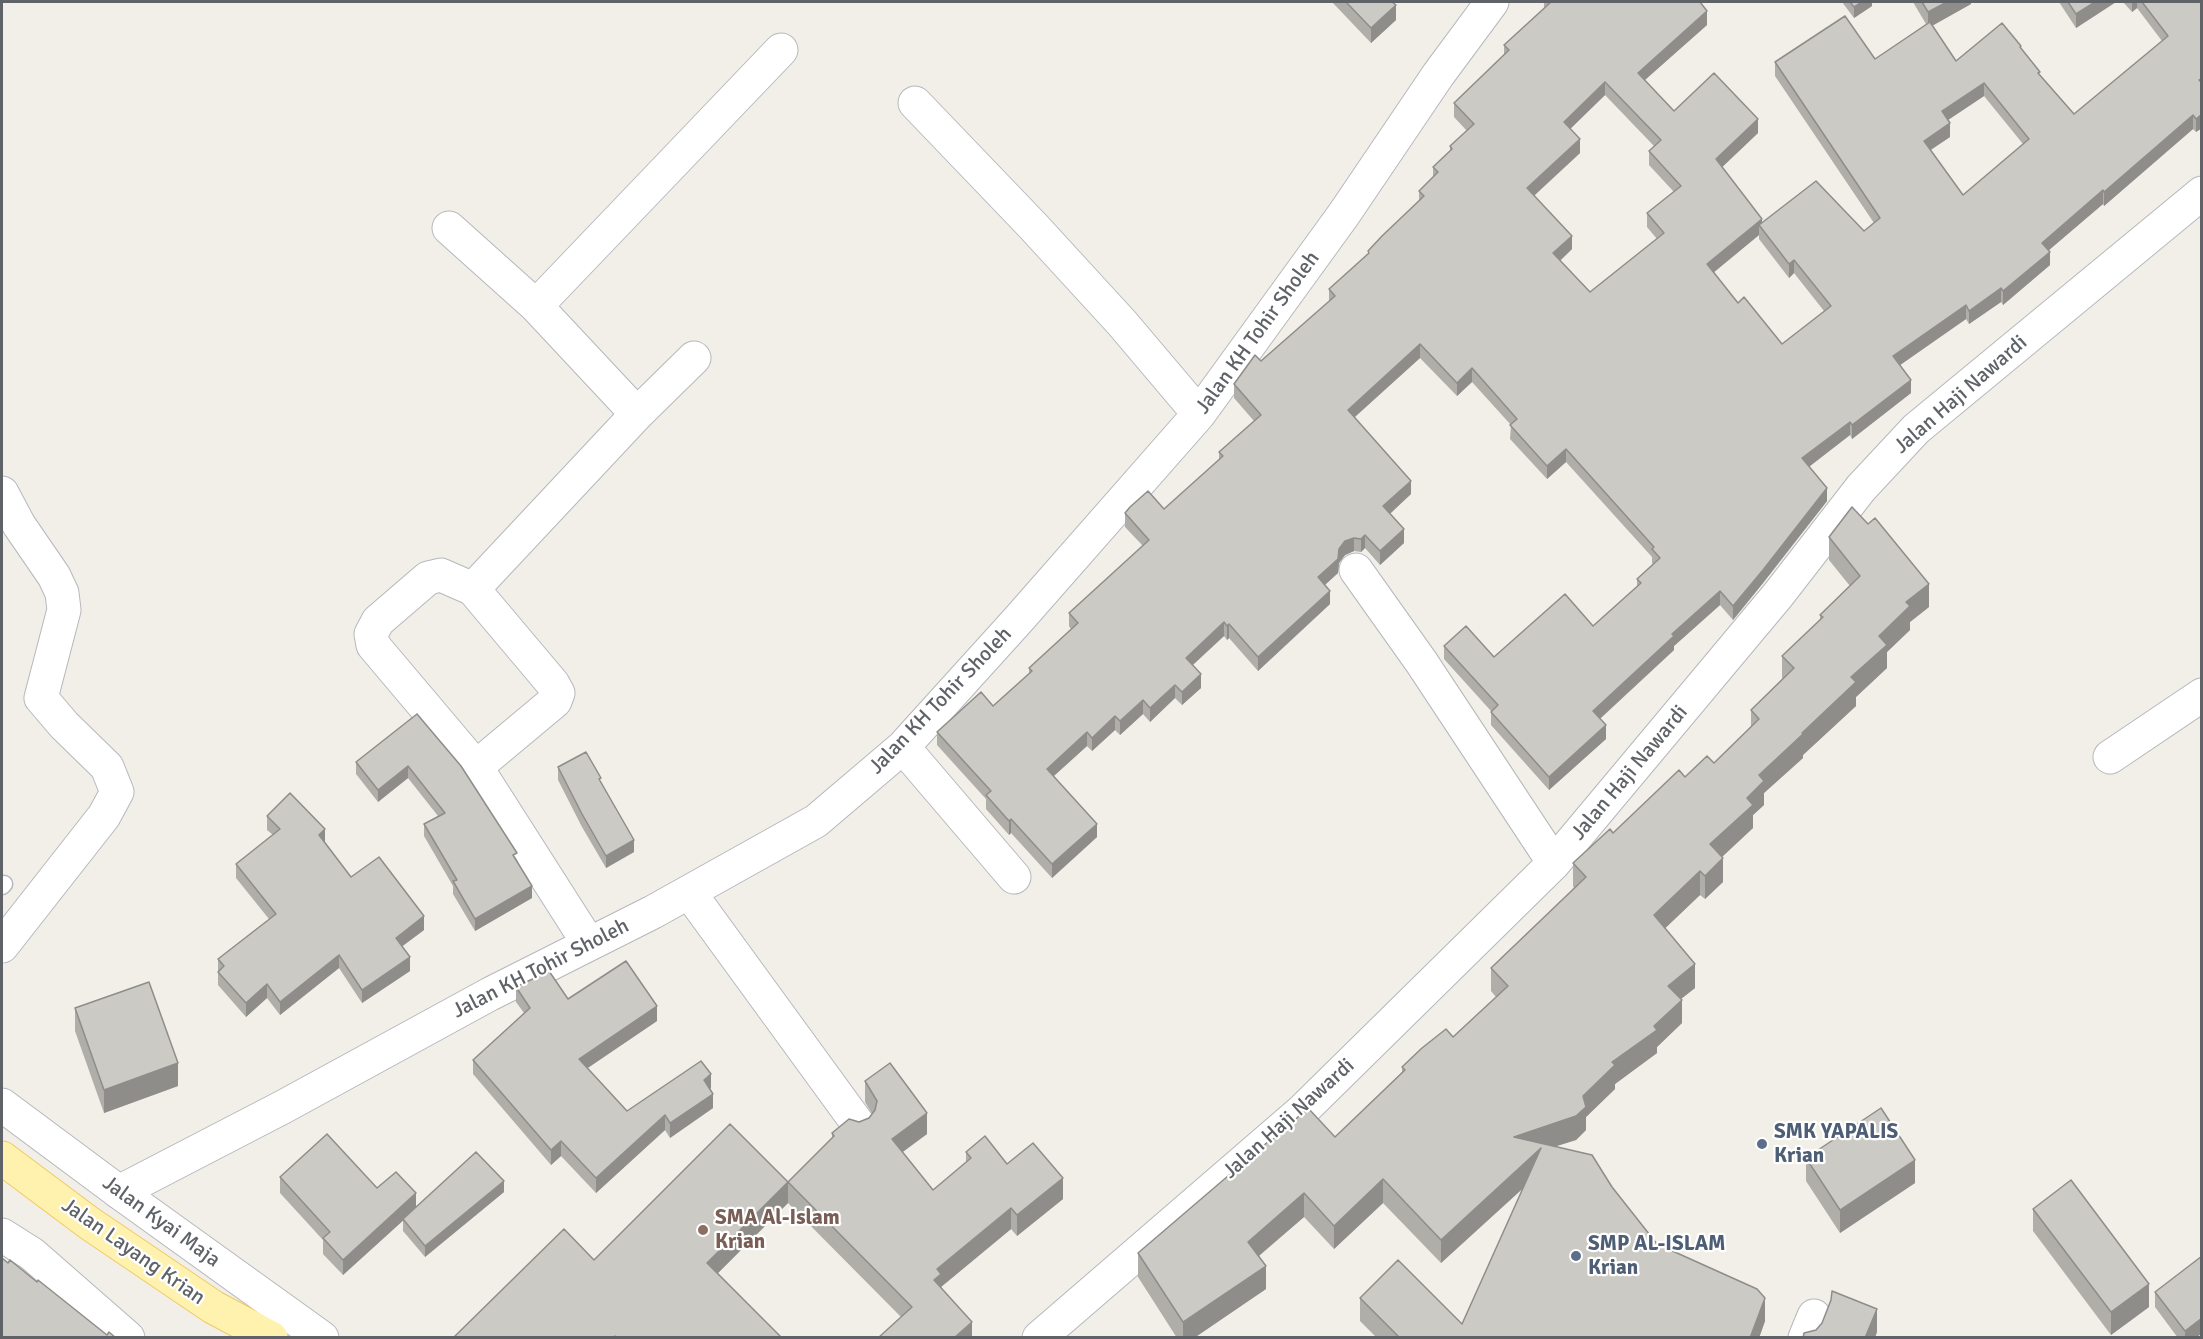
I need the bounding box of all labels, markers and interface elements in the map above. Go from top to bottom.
street label: Jalan KH Tohir Sholeh [1191,247,1325,419]
street label: Jalan Haji Nawardi [1889,330,2033,460]
street label: Jalan KH Tohir Sholeh [864,622,1018,780]
street label: Jalan Haji Nawardi [1566,701,1694,845]
street label: Jalan KH Tohir Sholeh [449,914,633,1024]
street label: Jalan Haji Nawardi [1218,1053,1360,1185]
place label: SMK YAPALIS Krian [1774,1119,1898,1169]
marker: SMK YAPALIS Krian [1755,1137,1769,1151]
street label: Jalan Kyai Maja [97,1171,225,1273]
street label: Jalan Layang Krian [56,1193,210,1311]
place label: SMA Al-Islam Krian [715,1205,840,1255]
marker: SMA Al-Islam Krian [696,1223,710,1237]
place label: SMP AL-ISLAM Krian [1588,1231,1726,1281]
marker: SMP AL-ISLAM Krian [1569,1249,1583,1263]

